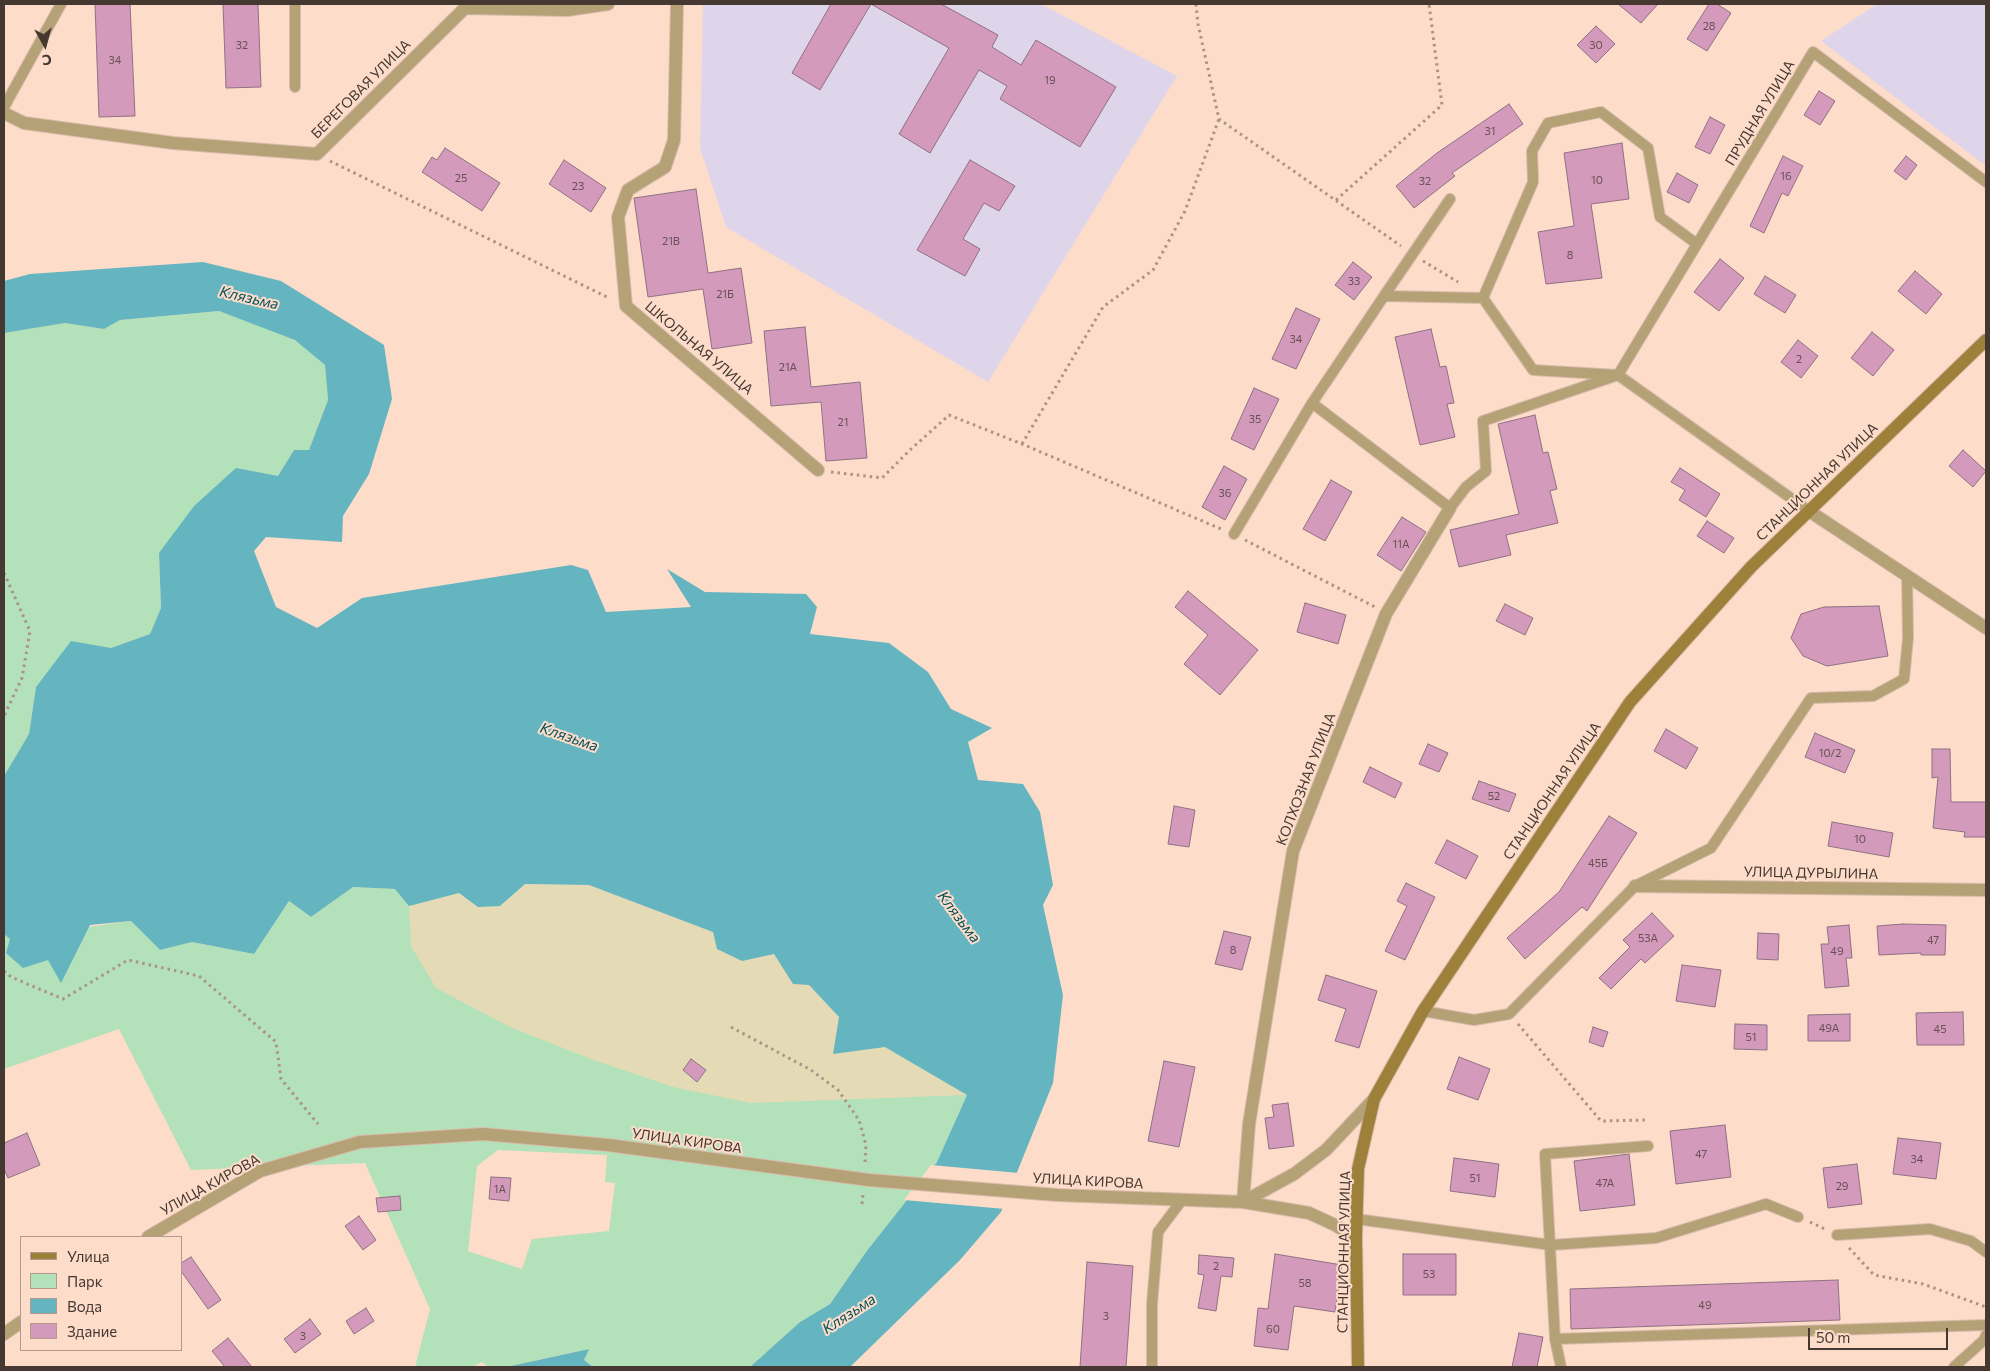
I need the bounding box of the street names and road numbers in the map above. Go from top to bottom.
street label: БЕРЕГОВАЯ УЛИЦА [308,36,414,142]
street label: ПРУДНАЯ УЛИЦА [1722,57,1798,169]
street label: ШКОЛЬНАЯ УЛИЦА [642,298,756,398]
street label: СТАНЦИОННАЯ УЛИЦА [1753,420,1881,544]
street label: КОЛХОЗНАЯ УЛИЦА [1273,710,1339,848]
street label: СТАНЦИОННАЯ УЛИЦА [1500,719,1604,863]
street label: УЛИЦА ДУРЫЛИНА [1744,863,1878,883]
street label: УЛИЦА КИРОВА [631,1125,743,1157]
street label: УЛИЦА КИРОВА [157,1151,263,1219]
street label: УЛИЦА КИРОВА [1032,1170,1144,1192]
street label: СТАНЦИОННАЯ УЛИЦА [1334,1171,1354,1333]

